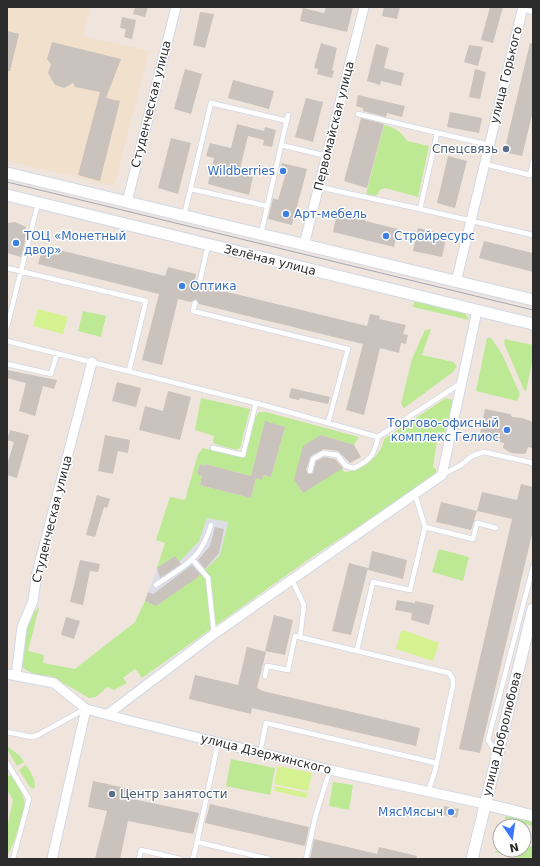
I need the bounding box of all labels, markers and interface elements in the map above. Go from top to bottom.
street label: улица Горького [487,25,525,125]
street label: Студенческая улица [128,39,174,169]
street label: Первомайская улица [311,60,357,192]
place label: Спецсвязь [432,142,498,156]
marker: Спецсвязь [501,144,511,154]
place label: Wildberries [207,164,275,178]
marker: Wildberries [278,166,288,176]
place label: Арт-мебель [294,207,367,221]
marker: Арт-мебель [281,209,291,219]
place label: ТОЦ «Монетный двор» [23,229,126,257]
place label: Стройресурс [394,229,475,243]
marker: Стройресурс [381,231,391,241]
marker: ТОЦ «Монетный двор» [11,238,21,248]
street label: Зелёная улица [222,242,318,278]
place label: Оптика [190,279,237,293]
marker: Оптика [177,281,187,291]
place label: Торгово-офисный комплекс Гелиос [386,416,499,444]
marker: Торгово-офисный комплекс Гелиос [502,425,512,435]
street label: Студенческая улица [29,454,75,584]
street label: улица Добролюбова [480,670,524,798]
street label: улица Дзержинского [199,731,333,777]
place label: Центр занятости [120,787,227,801]
marker: Центр занятости [107,789,117,799]
place label: МясМясыч [378,805,443,819]
marker: МясМясыч [446,807,456,817]
north arrow [492,818,532,858]
text: N [508,840,520,855]

